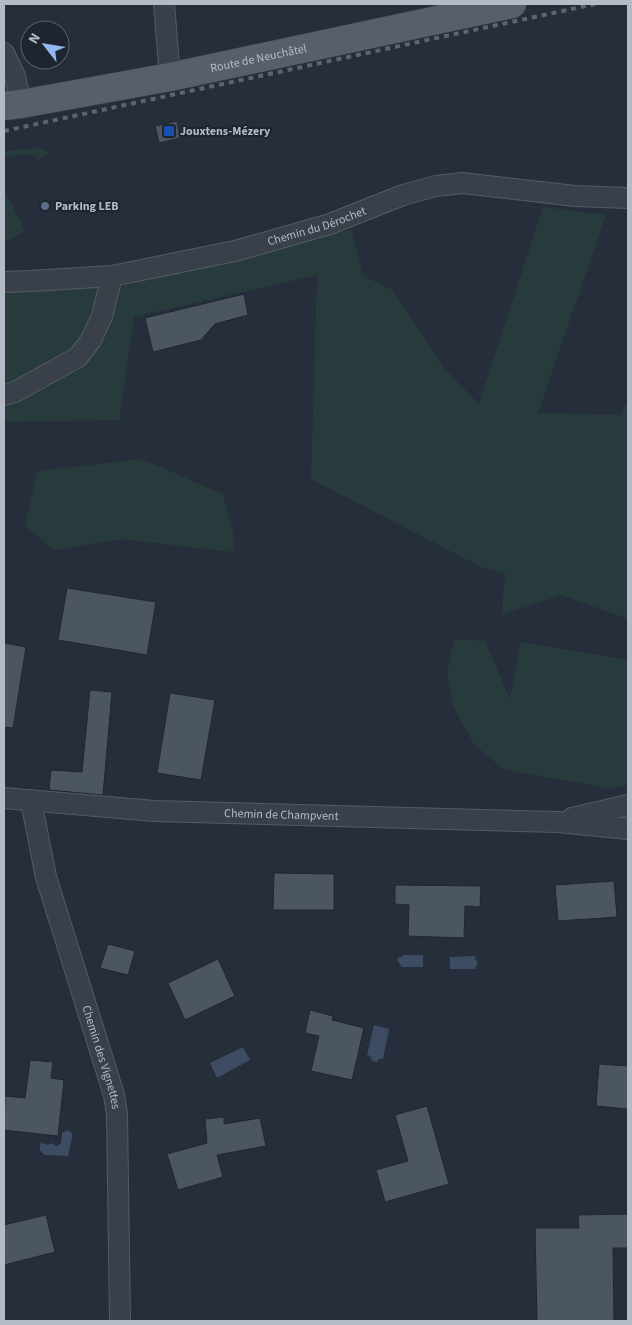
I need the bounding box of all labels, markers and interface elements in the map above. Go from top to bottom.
north arrow [20,20,70,70]
text: N [24,30,46,48]
street label: Route de Neuchâtel [209,40,308,77]
place label: Jouxtens-Mézery [180,123,271,140]
marker: Jouxtens-Mézery [162,124,176,138]
place label: Parking LEB [55,198,118,215]
marker: Parking LEB [39,200,51,212]
street label: Chemin du Dérochet [265,202,368,250]
street label: Chemin de Champvent [224,804,339,825]
street label: Chemin des Vignettes [78,1003,125,1110]

